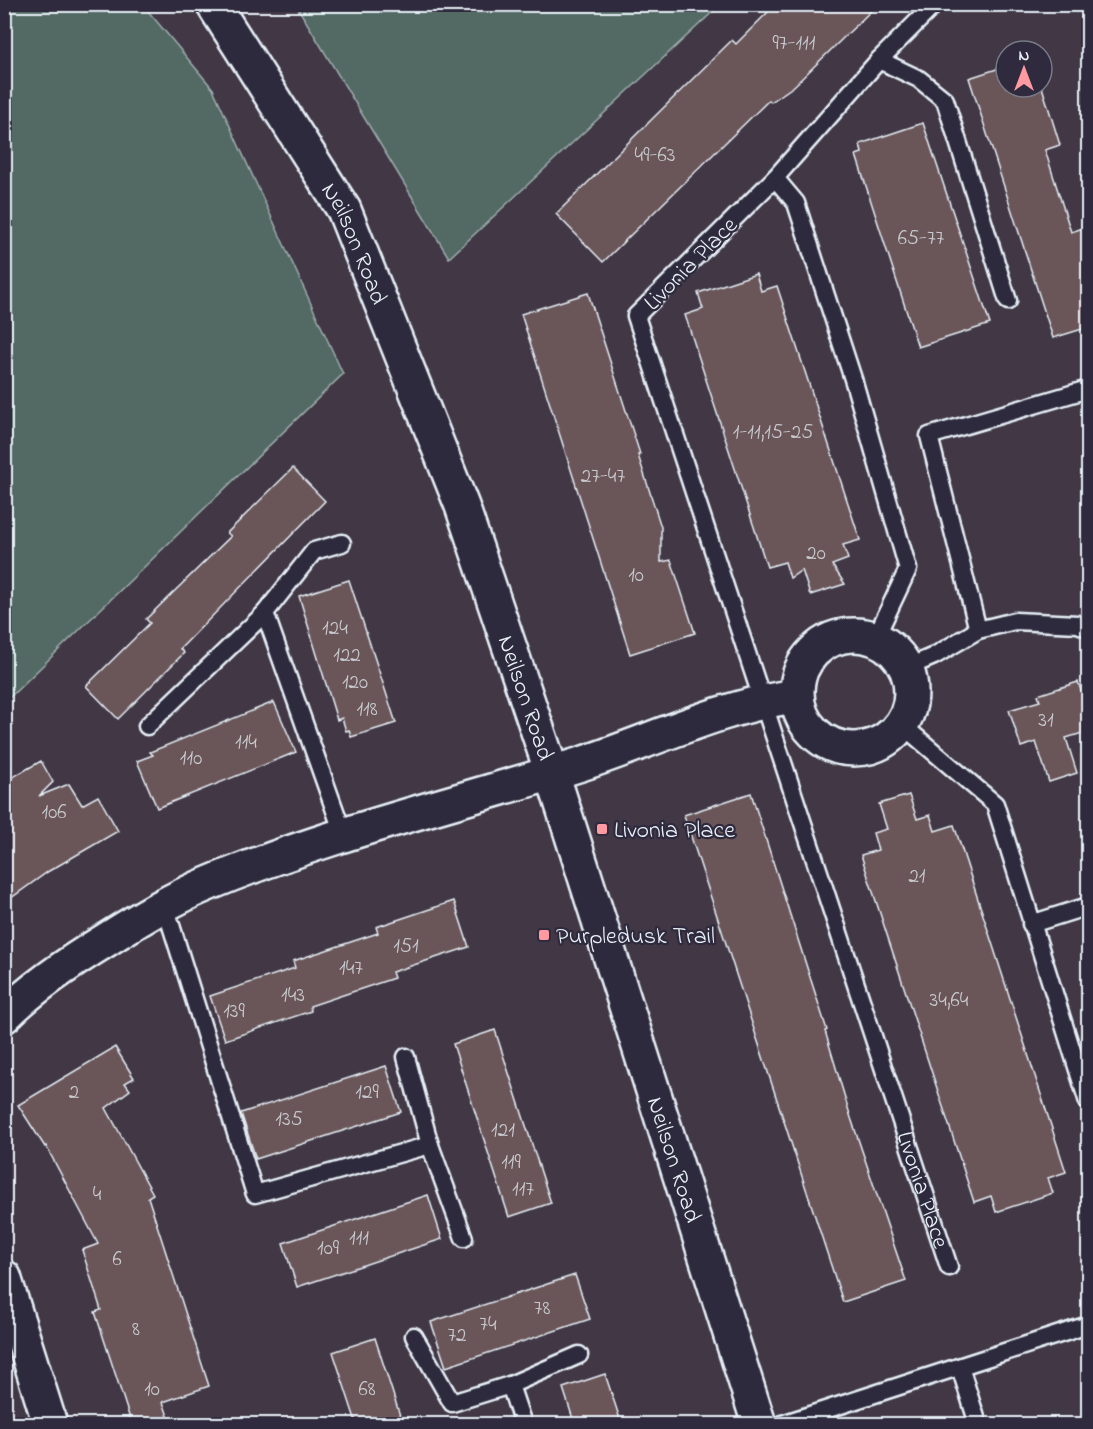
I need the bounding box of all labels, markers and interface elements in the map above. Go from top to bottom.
house number: 97-111 [773,29,816,59]
north arrow [994,39,1054,99]
text: N [1019,44,1030,68]
house number: 49-63 [635,141,675,171]
street label: Neilson Road [311,176,395,311]
street label: Livonia Place [637,209,747,320]
house number: 65-77 [898,224,945,254]
house number: 1-11,15-25 [733,418,813,448]
house number: 27-47 [581,462,625,492]
house number: 20 [806,539,826,569]
house number: 10 [628,561,644,591]
house number: 124 [322,614,348,644]
street label: Neilson Road [487,631,562,766]
house number: 122 [333,641,361,671]
house number: 120 [342,668,368,698]
house number: 118 [356,695,378,725]
house number: 31 [1038,706,1054,736]
house number: 114 [235,728,257,758]
house number: 110 [180,744,202,774]
house number: 106 [42,798,67,828]
place label: Livonia Place [614,814,735,849]
marker: Livonia Place [595,822,609,836]
house number: 21 [908,862,926,892]
place label: Purpledusk Trail [556,920,715,955]
marker: Purpledusk Trail [537,928,551,942]
house number: 151 [393,932,419,962]
house number: 147 [339,954,363,984]
house number: 143 [281,981,305,1011]
house number: 34,64 [930,986,969,1016]
house number: 139 [223,997,246,1027]
house number: 2 [69,1078,79,1108]
house number: 129 [355,1078,379,1108]
street label: Neilson Road [636,1093,709,1228]
house number: 135 [275,1105,303,1135]
house number: 121 [491,1116,515,1146]
street label: Livonia Place [886,1127,957,1253]
house number: 119 [501,1148,522,1178]
house number: 117 [512,1175,534,1205]
house number: 4 [93,1180,102,1210]
house number: 111 [349,1224,369,1254]
house number: 109 [317,1234,340,1264]
house number: 6 [112,1245,122,1275]
house number: 78 [534,1294,550,1324]
house number: 74 [479,1310,497,1340]
house number: 8 [132,1315,140,1345]
house number: 72 [447,1321,467,1351]
house number: 10 [144,1375,160,1405]
house number: 68 [358,1375,376,1405]

